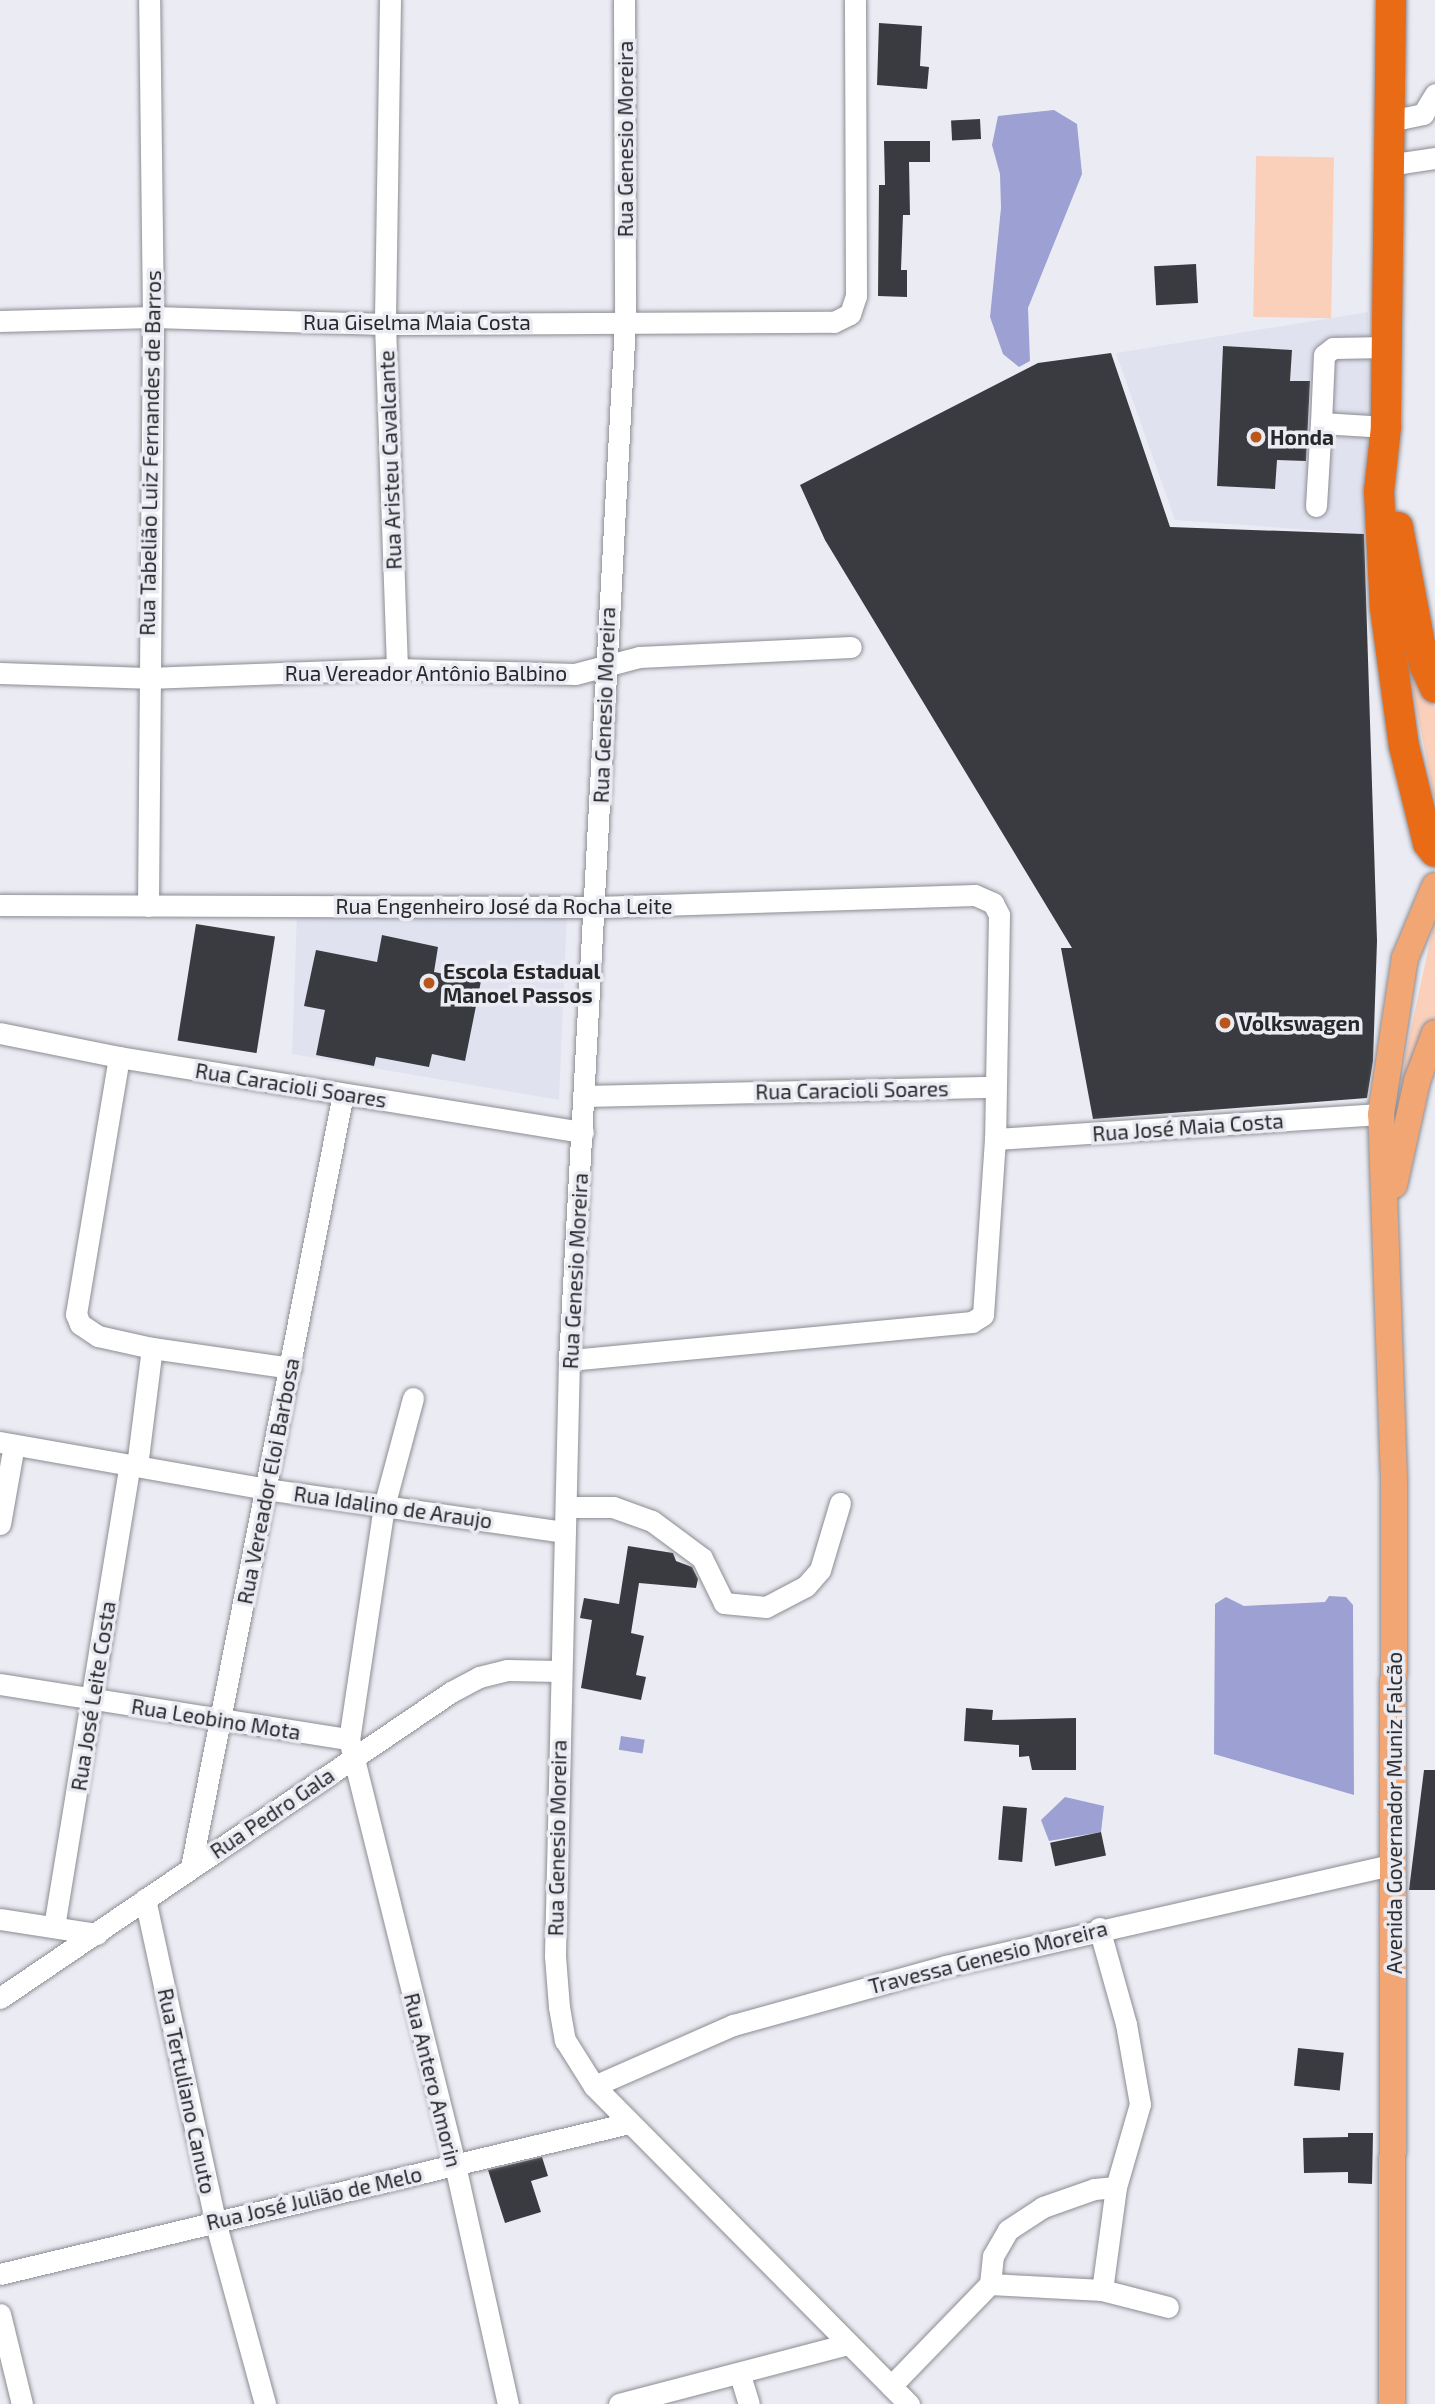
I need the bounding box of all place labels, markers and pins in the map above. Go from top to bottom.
place label: Honda [1270,424,1334,450]
marker: Honda [1248,429,1264,445]
place label: Escola Estadual Manoel Passos [443,958,600,1008]
marker: Escola Estadual Manoel Passos [421,975,437,991]
place label: Volkswagen [1239,1010,1360,1036]
marker: Volkswagen [1217,1015,1233,1031]

